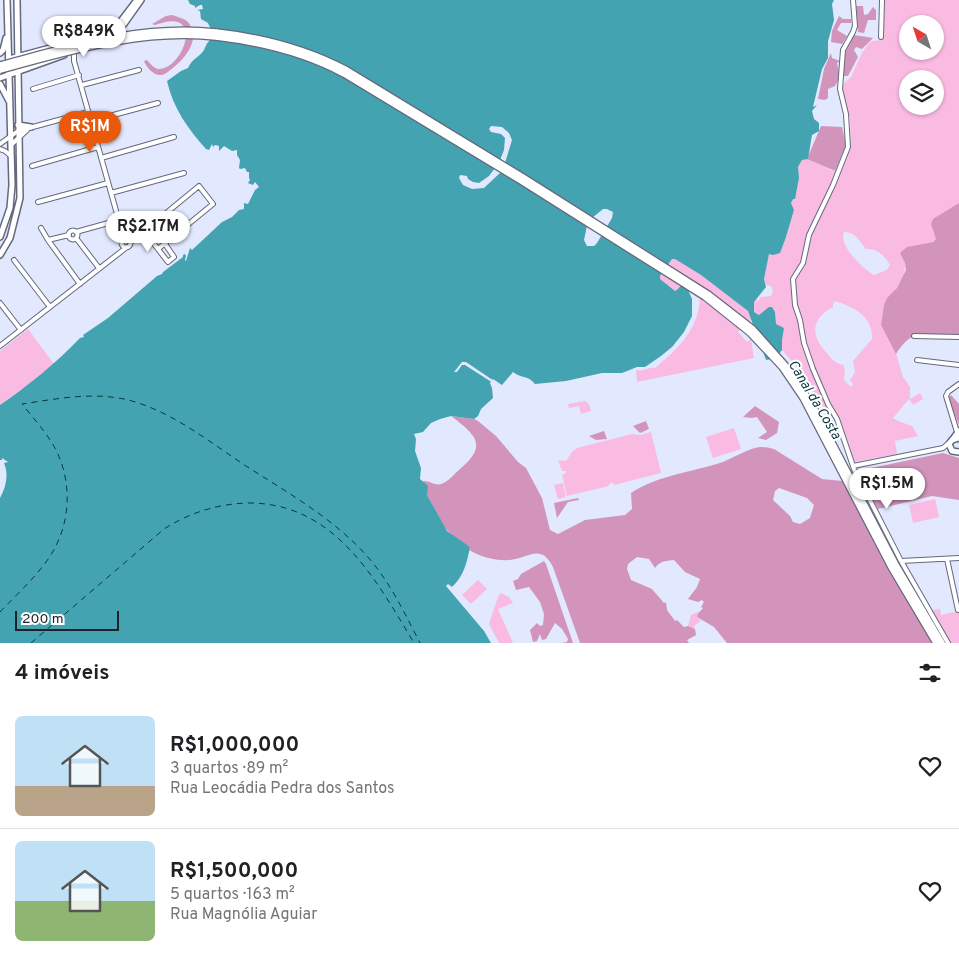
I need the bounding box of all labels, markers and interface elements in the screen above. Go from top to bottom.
pin: R$849K [43,15,125,58]
north arrow [899,15,944,60]
map controls [899,15,944,115]
text: R$849K [53,22,115,42]
button: layers [899,70,944,115]
pin: R$1M [60,110,120,153]
text: R$1M [70,117,110,137]
pin: R$2.17M [102,210,194,253]
text: R$2.17M [117,217,179,237]
water label: Canal da Costa [784,357,845,443]
pin: R$1.5M [846,468,928,510]
text: R$1.5M [860,474,914,494]
scale bar [15,608,119,631]
text: 200 m [22,611,64,628]
icon: filters [916,659,944,687]
text: 4 imóveis [15,660,110,687]
text: R$1,000,000 [170,732,299,759]
icon: home [55,736,115,796]
icon: heart [916,752,944,780]
text: 3 quartos · 89 m² [170,759,288,779]
text: Rua Leocádia Pedra dos Santos [170,779,395,799]
text: R$1,500,000 [170,858,298,885]
icon: home [55,861,115,921]
icon: heart [916,877,944,905]
text: 5 quartos · 163 m² [170,885,295,905]
text: Rua Magnólia Aguiar [170,905,317,925]

